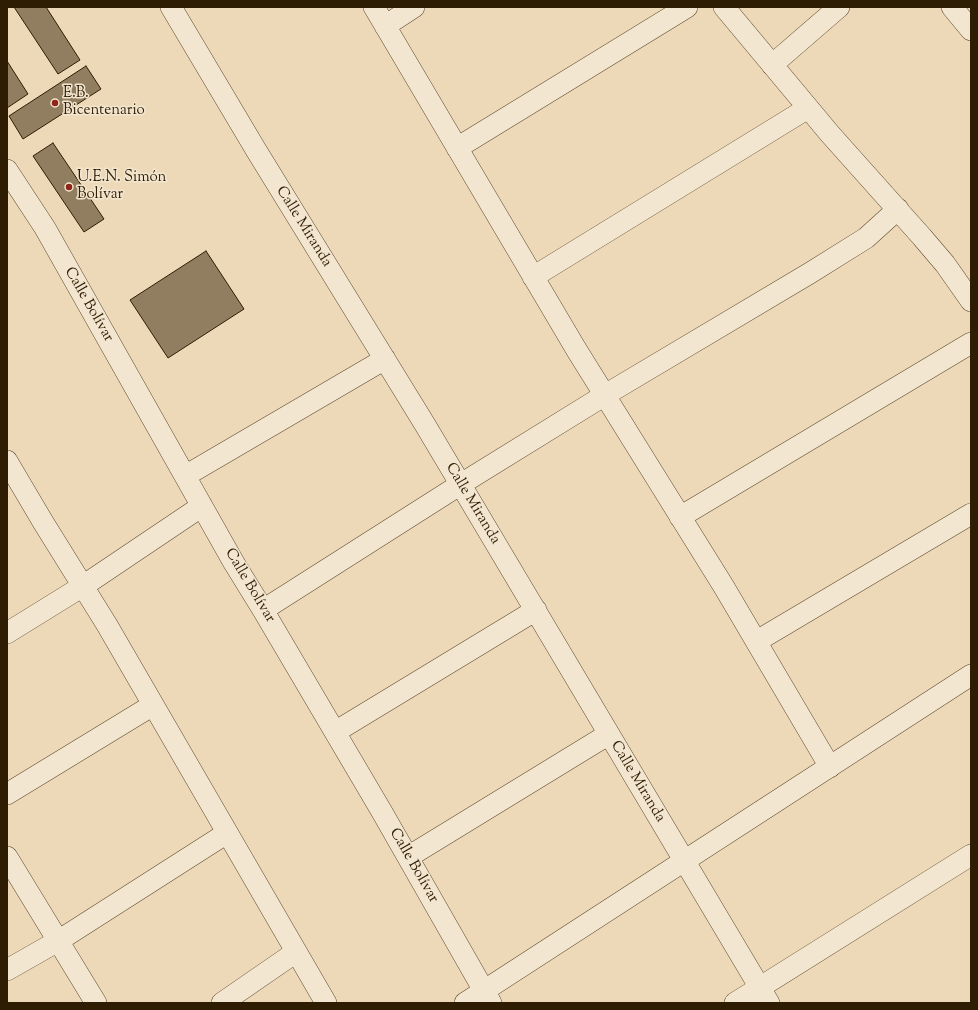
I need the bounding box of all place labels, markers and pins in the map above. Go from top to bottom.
place label: E.B. Bicentenario [63,85,145,120]
marker: E.B. Bicentenario [50,98,60,108]
place label: U.E.N. Simón Bolívar [77,169,166,204]
marker: U.E.N. Simón Bolívar [64,182,74,192]

